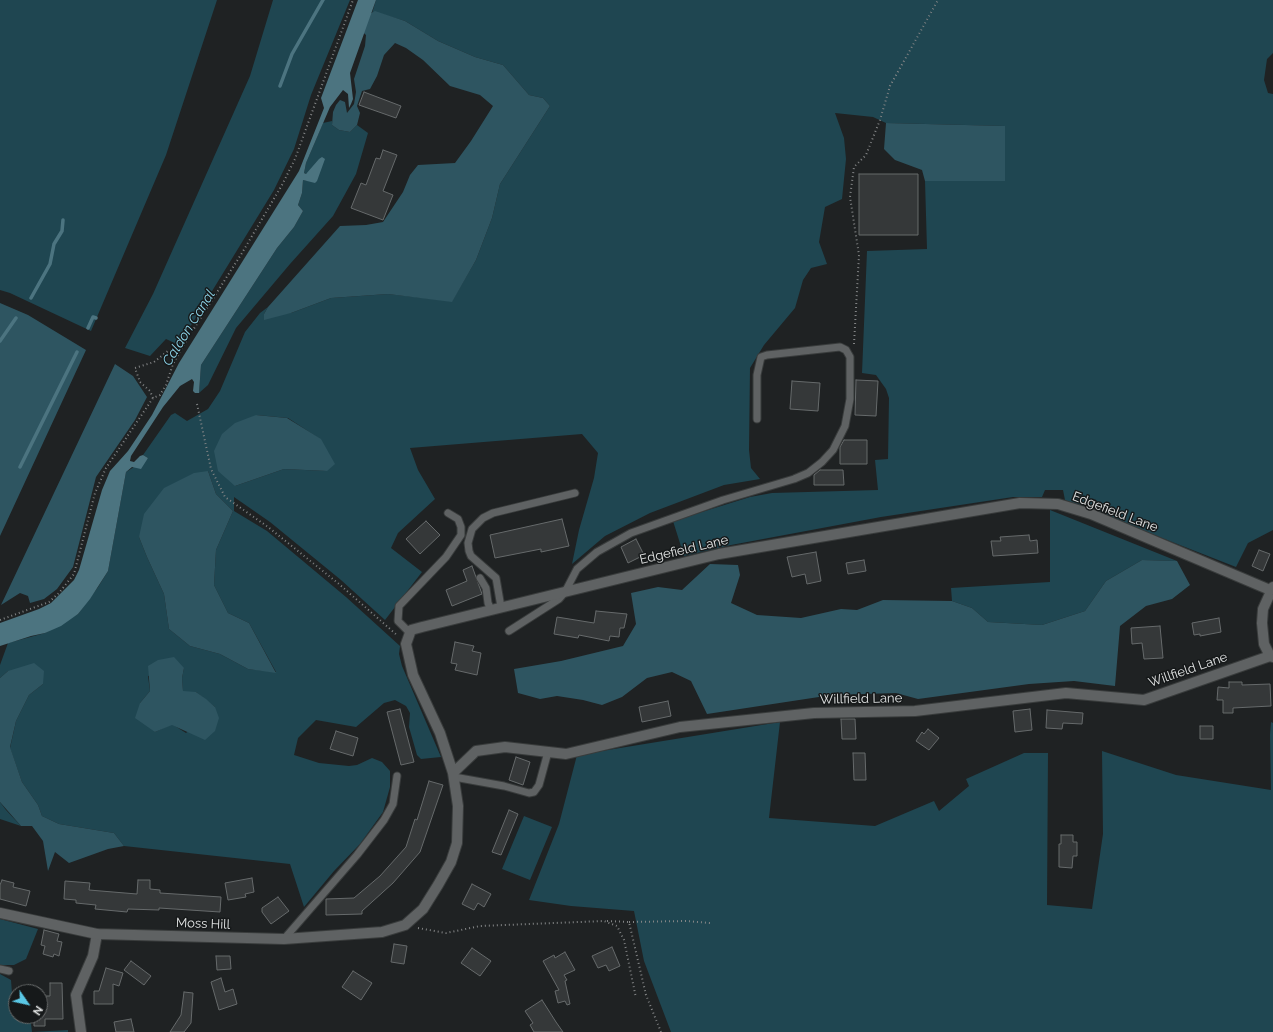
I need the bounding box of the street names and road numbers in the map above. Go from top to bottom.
street label: Edgefield Lane [1070,489,1160,535]
street label: Edgefield Lane [638,532,730,568]
street label: Willfield Lane [1146,649,1230,691]
street label: Willfield Lane [820,690,902,708]
street label: Moss Hill [176,915,230,933]

